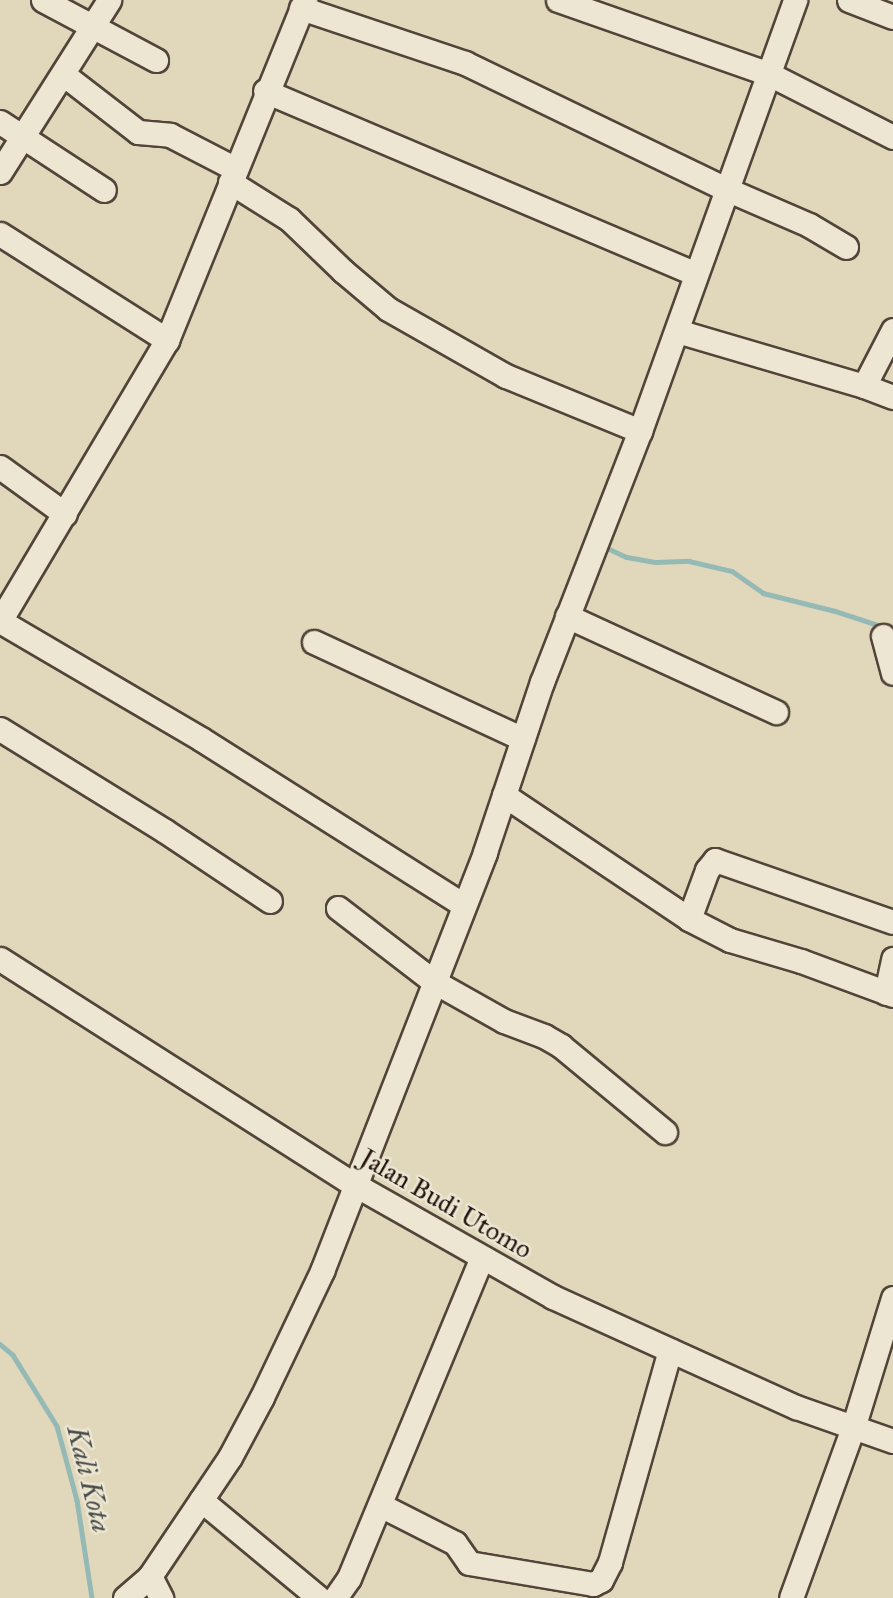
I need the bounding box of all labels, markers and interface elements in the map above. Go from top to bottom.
street label: Jalan Budi Utomo [355,1142,537,1266]
water label: Kali Kota [60,1422,118,1536]

